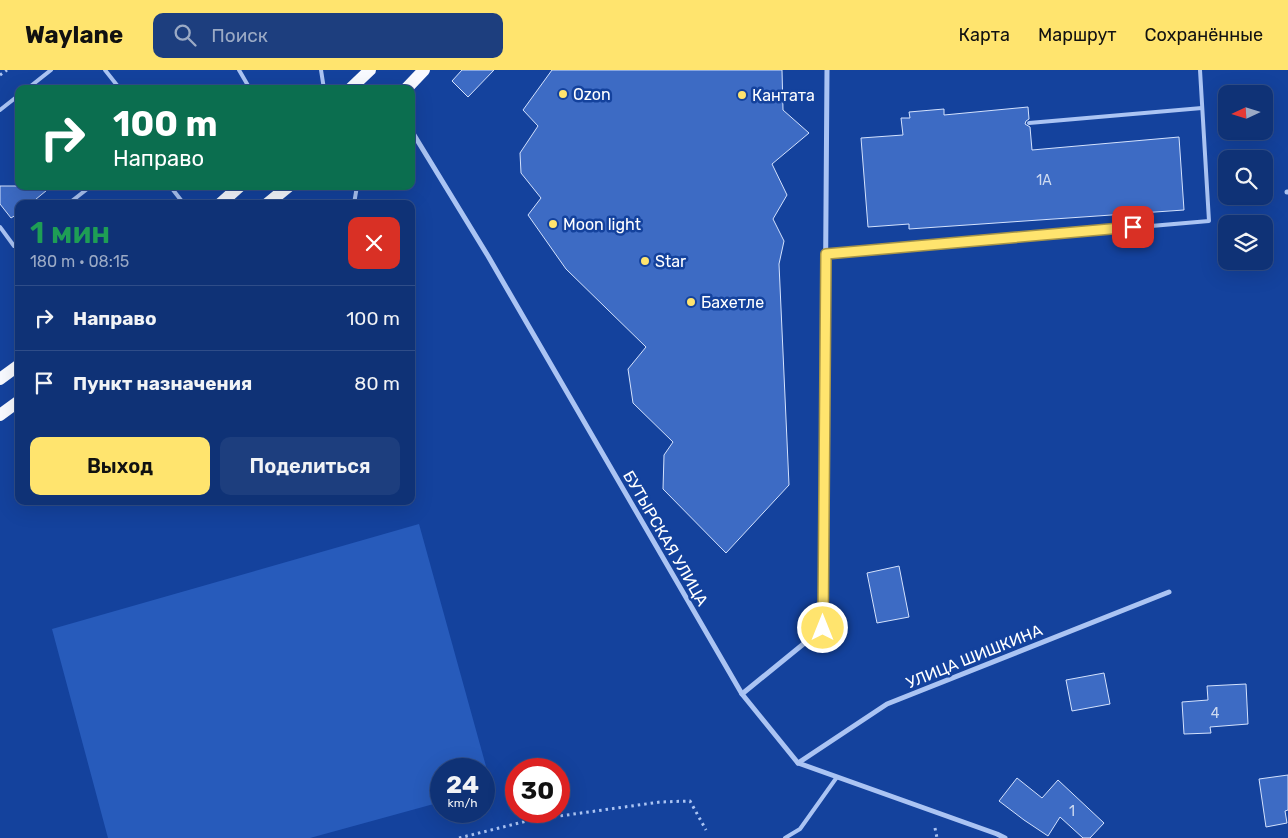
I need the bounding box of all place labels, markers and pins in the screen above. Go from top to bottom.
place label: Ozon [573,85,611,104]
place label: Кантата [752,86,815,105]
marker: Ozon [557,88,569,100]
marker: Кантата [736,89,748,101]
pin [1112,206,1154,248]
place label: Moon light [563,215,641,234]
marker: Moon light [547,218,559,230]
place label: Star [655,252,686,271]
marker: Star [639,255,651,267]
place label: Бахетле [701,293,764,312]
marker: Бахетле [685,296,697,308]

